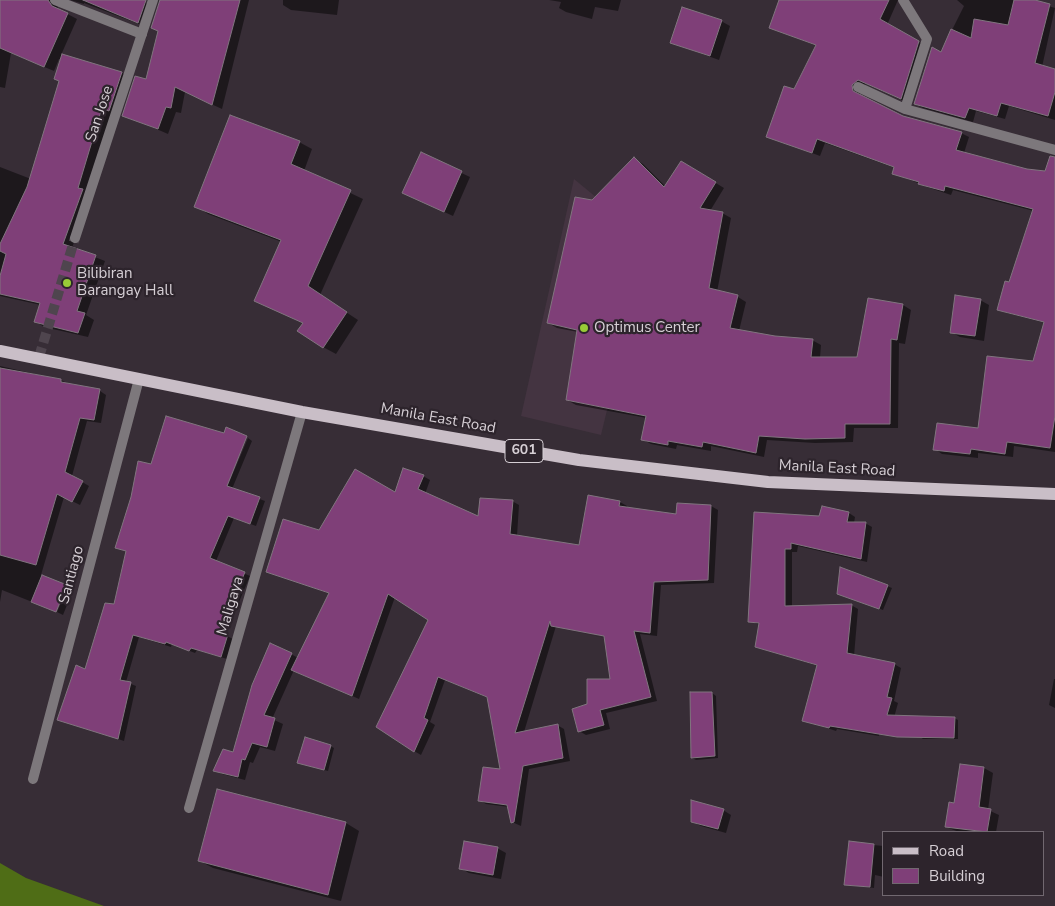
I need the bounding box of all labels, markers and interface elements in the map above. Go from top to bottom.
street label: San Jose [82,84,118,144]
place label: Bilibiran Barangay Hall [77,265,173,300]
marker: Bilibiran Barangay Hall [61,277,73,289]
place label: Optimus Center [594,319,700,337]
marker: Optimus Center [578,322,590,334]
street label: Manila East Road [379,400,497,438]
road number: 601 [505,440,543,462]
street label: Manila East Road [778,457,896,481]
street label: Santiago [56,544,88,606]
street label: Maligaya [214,574,248,638]
legend [882,831,1045,896]
text: Road [929,841,964,861]
text: Building [929,866,985,886]

